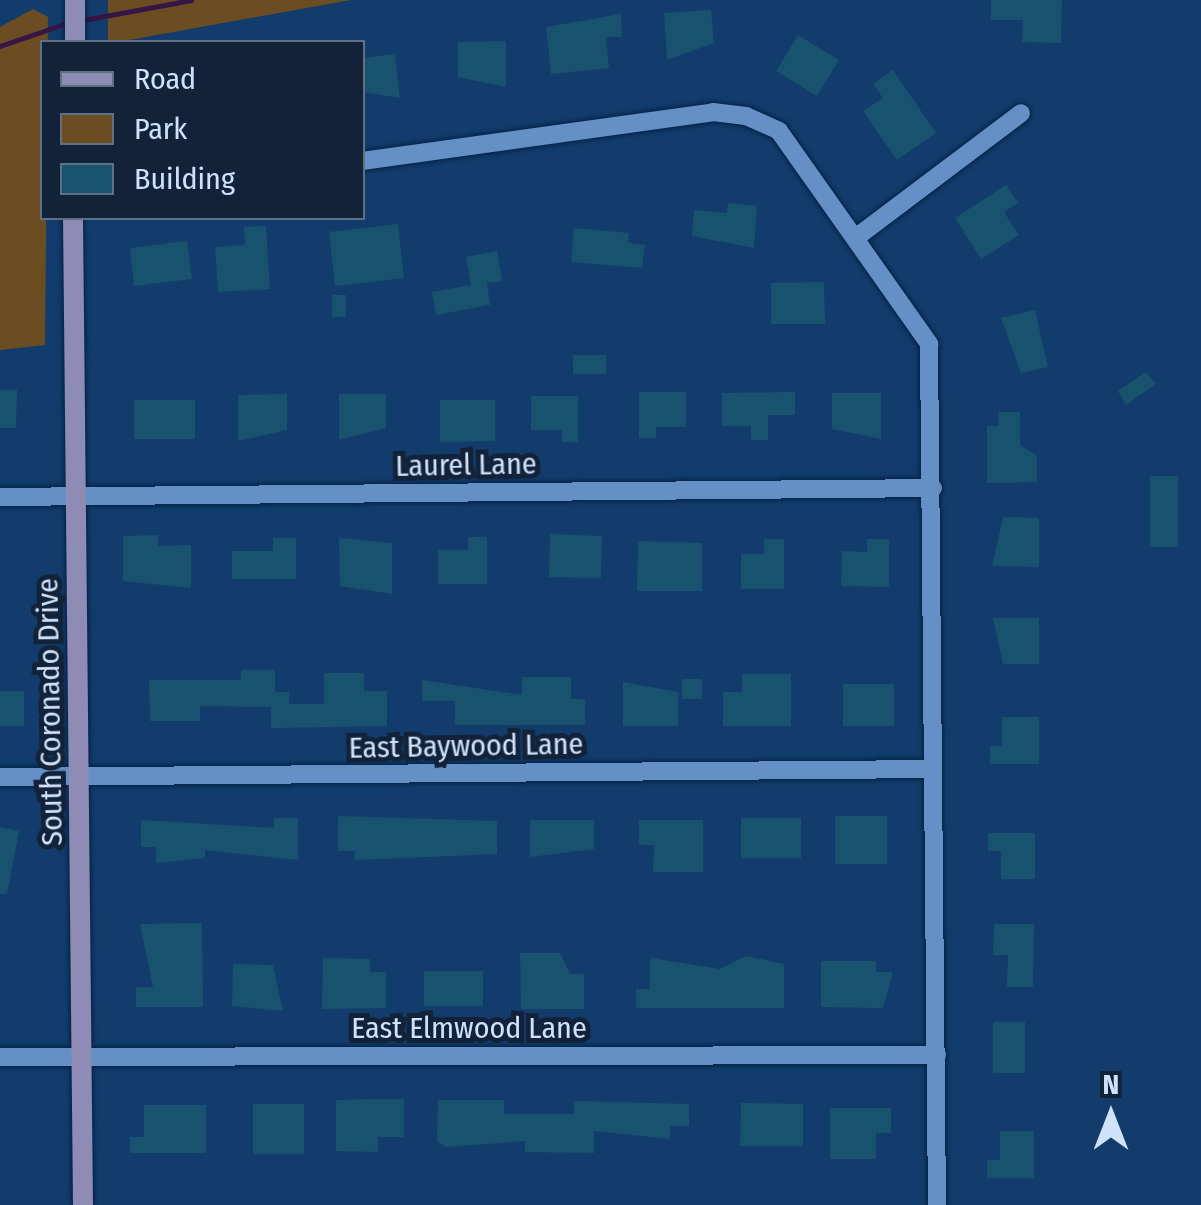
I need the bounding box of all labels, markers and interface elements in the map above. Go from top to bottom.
legend [40,40,365,220]
text: Road [134,61,196,97]
text: Park [134,111,187,147]
text: Building [134,161,235,197]
street label: Laurel Lane [395,446,537,484]
street label: South Coronado Drive [30,578,70,846]
street label: East Baywood Lane [348,726,584,766]
street label: East Elmwood Lane [351,1010,587,1046]
north arrow [1061,1065,1161,1165]
text: N [1103,1068,1119,1101]

